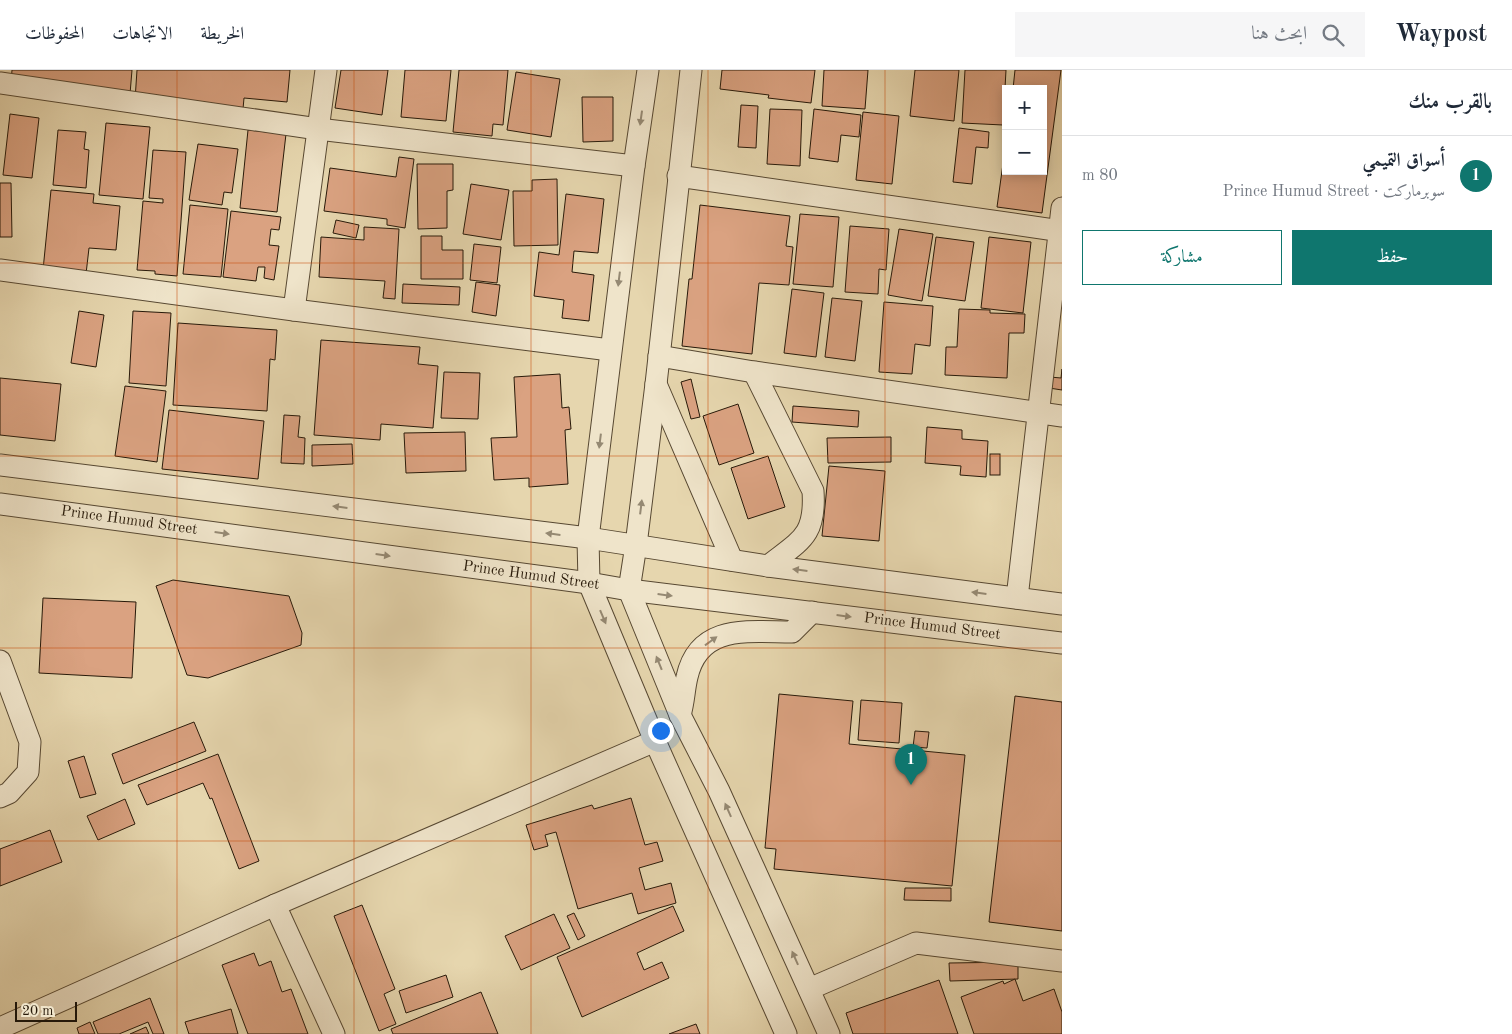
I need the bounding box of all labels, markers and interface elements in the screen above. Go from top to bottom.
search box [1015,12,1365,57]
icon: search [1319,21,1347,49]
text: Waypost [1395,23,1487,47]
text: المحفوظات [25,25,84,43]
text: الاتجاهات [112,25,172,43]
text: الخريطة [200,25,244,43]
text: ابحث هنا [1251,25,1307,44]
map controls [1002,85,1047,175]
button: + [1002,85,1047,130]
text: بالقرب منك [1409,92,1492,113]
one-way arrow [637,111,645,127]
button: − [1002,130,1047,175]
text: أسواق التميمي [1362,152,1445,171]
text: 80 m [1082,168,1118,184]
text: 1 [1471,168,1481,184]
text: سوبرماركت · Prince Humud Street [1223,184,1445,200]
button: مشاركة [1082,230,1282,285]
button: حفظ [1292,230,1492,285]
one-way arrow [615,272,623,288]
one-way arrow [595,433,603,449]
one-way arrow [637,499,645,515]
one-way arrow [331,503,347,511]
street label: Prince Humud Street [60,504,198,538]
one-way arrow [214,529,230,537]
one-way arrow [545,530,561,538]
one-way arrow [375,551,391,559]
street label: Prince Humud Street [462,559,600,593]
one-way arrow [792,566,808,574]
one-way arrow [971,589,987,597]
one-way arrow [657,591,673,599]
one-way arrow [600,610,608,624]
street label: Prince Humud Street [863,611,1001,643]
one-way arrow [836,612,852,620]
one-way arrow [704,636,718,646]
one-way arrow [654,656,662,670]
your location [648,718,674,744]
pin: 1 [895,744,927,785]
one-way arrow [724,803,732,817]
one-way arrow [791,951,799,965]
scale bar [15,999,78,1022]
text: 20 m [22,1004,53,1018]

